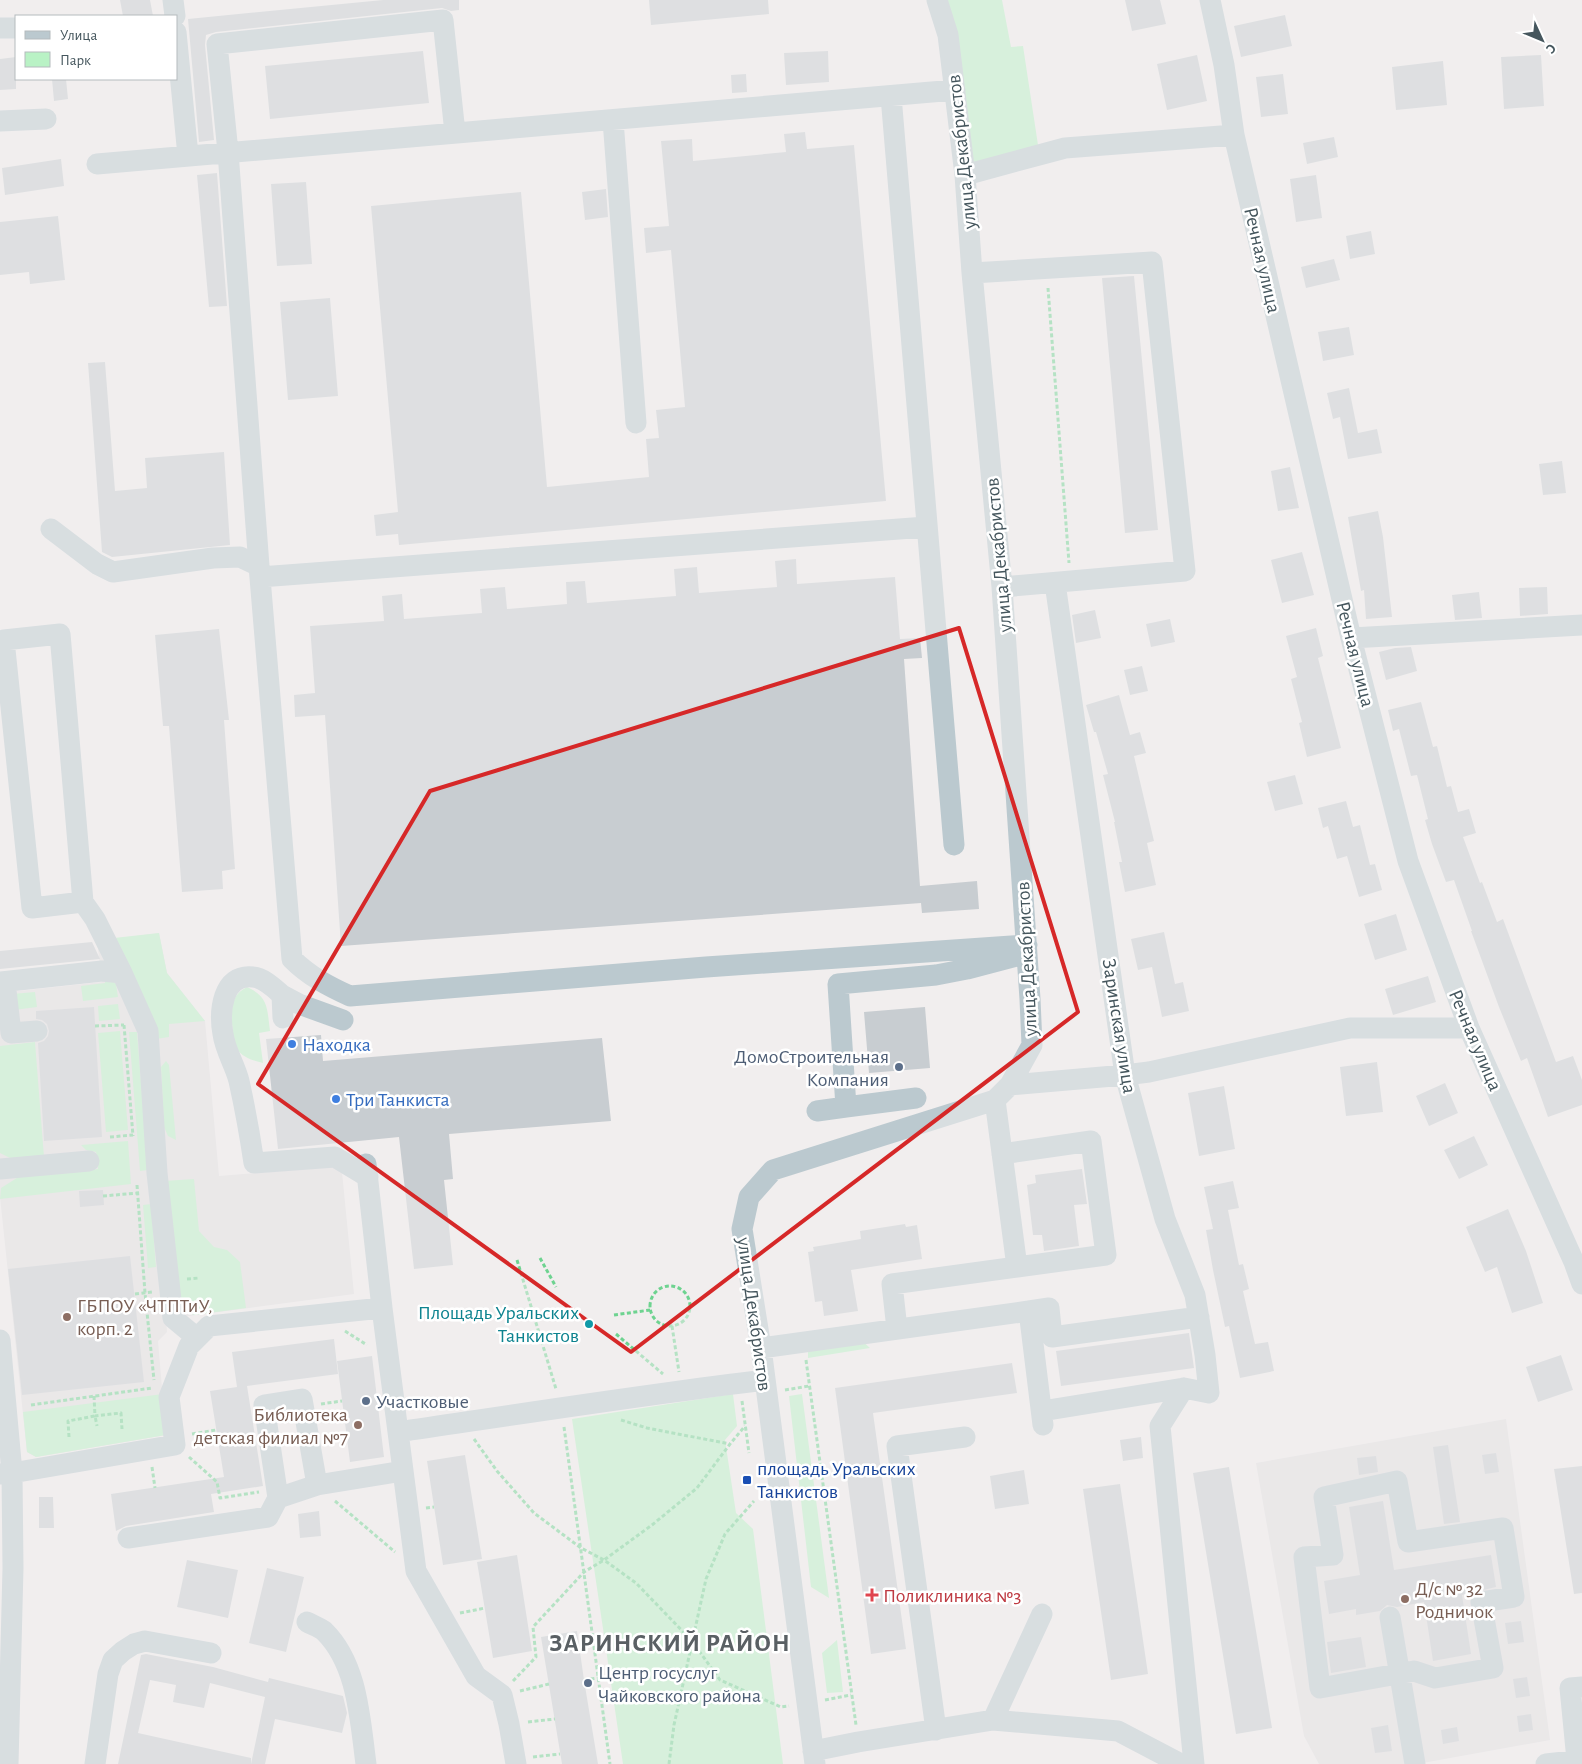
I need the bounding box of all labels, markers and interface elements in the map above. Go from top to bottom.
legend [15,15,178,80]
north arrow [1517,15,1567,65]
text: Улица [60,28,97,43]
text: С [1543,41,1558,56]
text: Парк [60,53,91,68]
street label: улица Декабристов [944,74,980,231]
street label: Речная улица [1240,205,1284,315]
street label: улица Декабристов [982,477,1016,634]
street label: Речная улица [1332,599,1378,709]
street label: улица Декабристов [1013,881,1041,1038]
street label: Заринская улица [1098,957,1140,1095]
street label: Речная улица [1445,987,1505,1094]
place label: Находка [302,1035,371,1055]
marker: Находка [286,1038,298,1050]
place label: ДомоСтроительная Компания [734,1047,889,1090]
marker: ДомоСтроительная Компания [893,1061,905,1073]
place label: Три Танкиста [346,1090,450,1110]
marker: Три Танкиста [330,1093,342,1105]
street label: улица Декабристов [733,1235,775,1392]
place label: ГБПОУ «ЧТПТиУ, корп. 2 [77,1296,213,1339]
place label: Площадь Уральских Танкистов [418,1303,579,1346]
marker: ГБПОУ «ЧТПТиУ, корп. 2 [61,1311,73,1323]
marker: Площадь Уральских Танкистов [583,1318,595,1330]
place label: Участковые [376,1392,469,1412]
marker: Участковые [360,1395,372,1407]
place label: Библиотека детская филиал №7 [194,1405,348,1448]
marker: Библиотека детская филиал №7 [352,1419,364,1431]
place label: площадь Уральских Танкистов [757,1459,916,1502]
marker: площадь Уральских Танкистов [741,1474,753,1486]
place label: Д/с № 32 Родничок [1415,1579,1493,1622]
place label: Поликлиника №3 [883,1586,1021,1606]
marker: Поликлиника №3 [865,1588,879,1602]
marker: Д/с № 32 Родничок [1399,1593,1411,1605]
district label: ЗАРИНСКИЙ РАЙОН [549,1630,791,1656]
place label: Центр госуслуг Чайковского района [598,1663,761,1706]
marker: Центр госуслуг Чайковского района [582,1677,594,1689]

